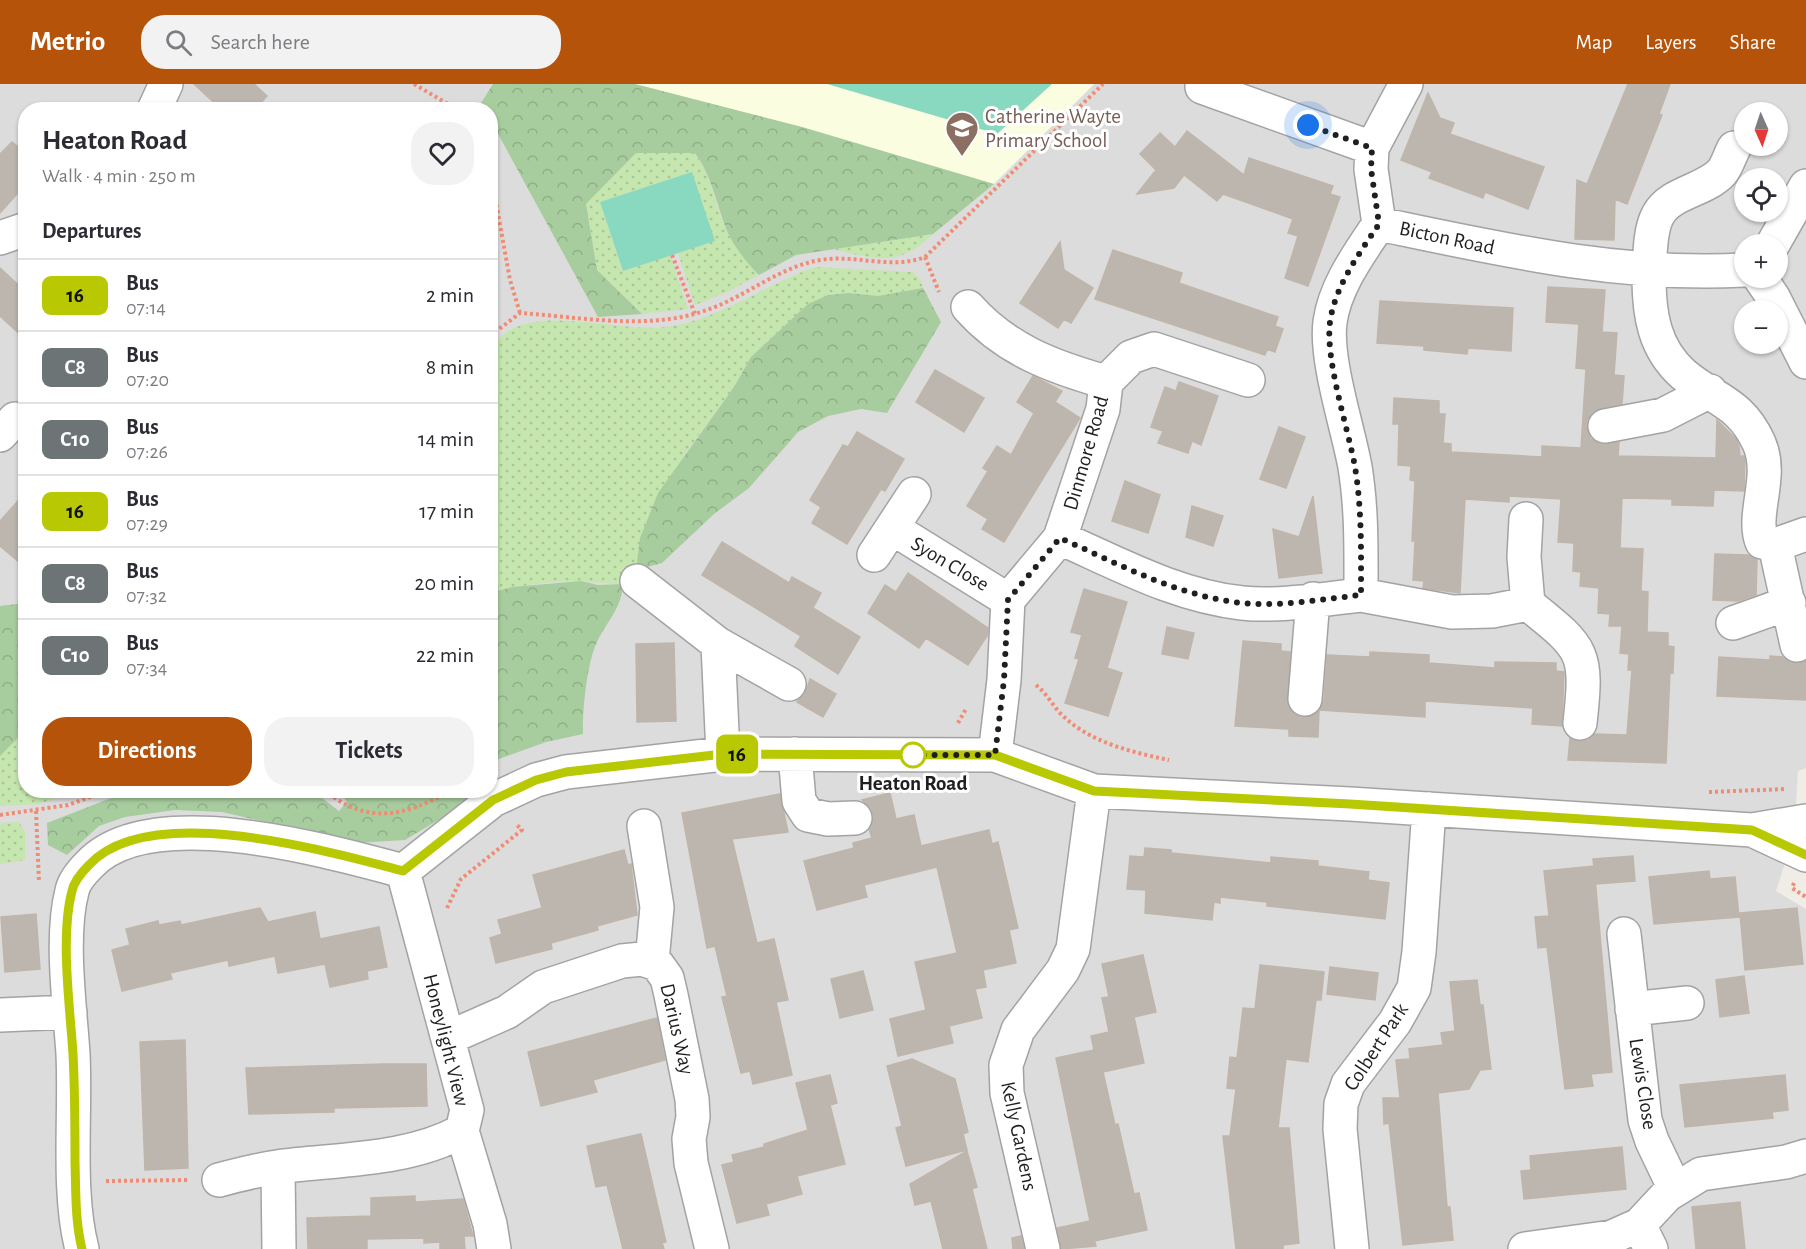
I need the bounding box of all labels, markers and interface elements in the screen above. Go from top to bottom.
search box [141,15,561,69]
icon: search [162,26,195,59]
text: Metrio [30,28,105,56]
text: Search here [210,31,310,53]
text: Map [1576,32,1612,53]
text: Layers [1645,32,1696,53]
text: Share [1729,32,1776,53]
north arrow [1734,102,1788,156]
map controls [1734,102,1788,354]
place label: Catherine Wayte Primary School [985,106,1121,151]
school or university icon: Catherine Wayte Primary School [944,110,980,157]
your location [1293,110,1323,140]
button: heart [411,122,474,185]
text: Heaton Road [42,127,187,155]
text: Walk · 4 min · 250 m [42,166,196,186]
button: locate [1734,168,1788,222]
street label: Bicton Road [1397,218,1497,258]
text: Departures [42,220,142,242]
button: + [1734,234,1788,288]
text: Bus [126,272,159,294]
text: 2 min [426,284,474,306]
text: 16 [66,285,84,306]
text: 07:14 [126,298,166,318]
button: − [1734,300,1788,354]
text: Bus [126,344,159,366]
text: 8 min [426,356,474,378]
text: C8 [64,357,86,378]
text: 07:20 [126,370,169,390]
street label: Dinmore Road [1060,393,1112,513]
text: Bus [126,416,159,438]
text: 14 min [418,428,474,450]
text: C10 [60,429,90,450]
text: 07:26 [126,442,168,462]
text: Bus [126,488,159,510]
text: 17 min [419,500,474,522]
text: 16 [66,501,84,522]
text: 07:29 [126,514,168,534]
street label: Syon Close [908,533,992,595]
text: Bus [126,560,159,582]
text: 20 min [414,572,474,594]
text: C8 [64,573,86,594]
text: 07:32 [126,586,167,606]
text: Bus [126,632,159,654]
text: 22 min [416,644,474,666]
text: C10 [60,645,90,666]
text: 07:34 [126,658,167,678]
button: Directions [42,717,252,786]
button: Tickets [264,717,474,786]
line badge: 16 [710,734,764,774]
marker: Heaton Road [900,742,926,768]
text: 16 [728,744,746,765]
place label: Heaton Road [859,773,967,794]
street label: Honeylight View [419,972,473,1108]
street label: Darius Way [656,981,698,1077]
street label: Colbert Park [1340,999,1412,1095]
street label: Lewis Close [1625,1037,1661,1131]
street label: Kelly Gardens [997,1079,1041,1193]

